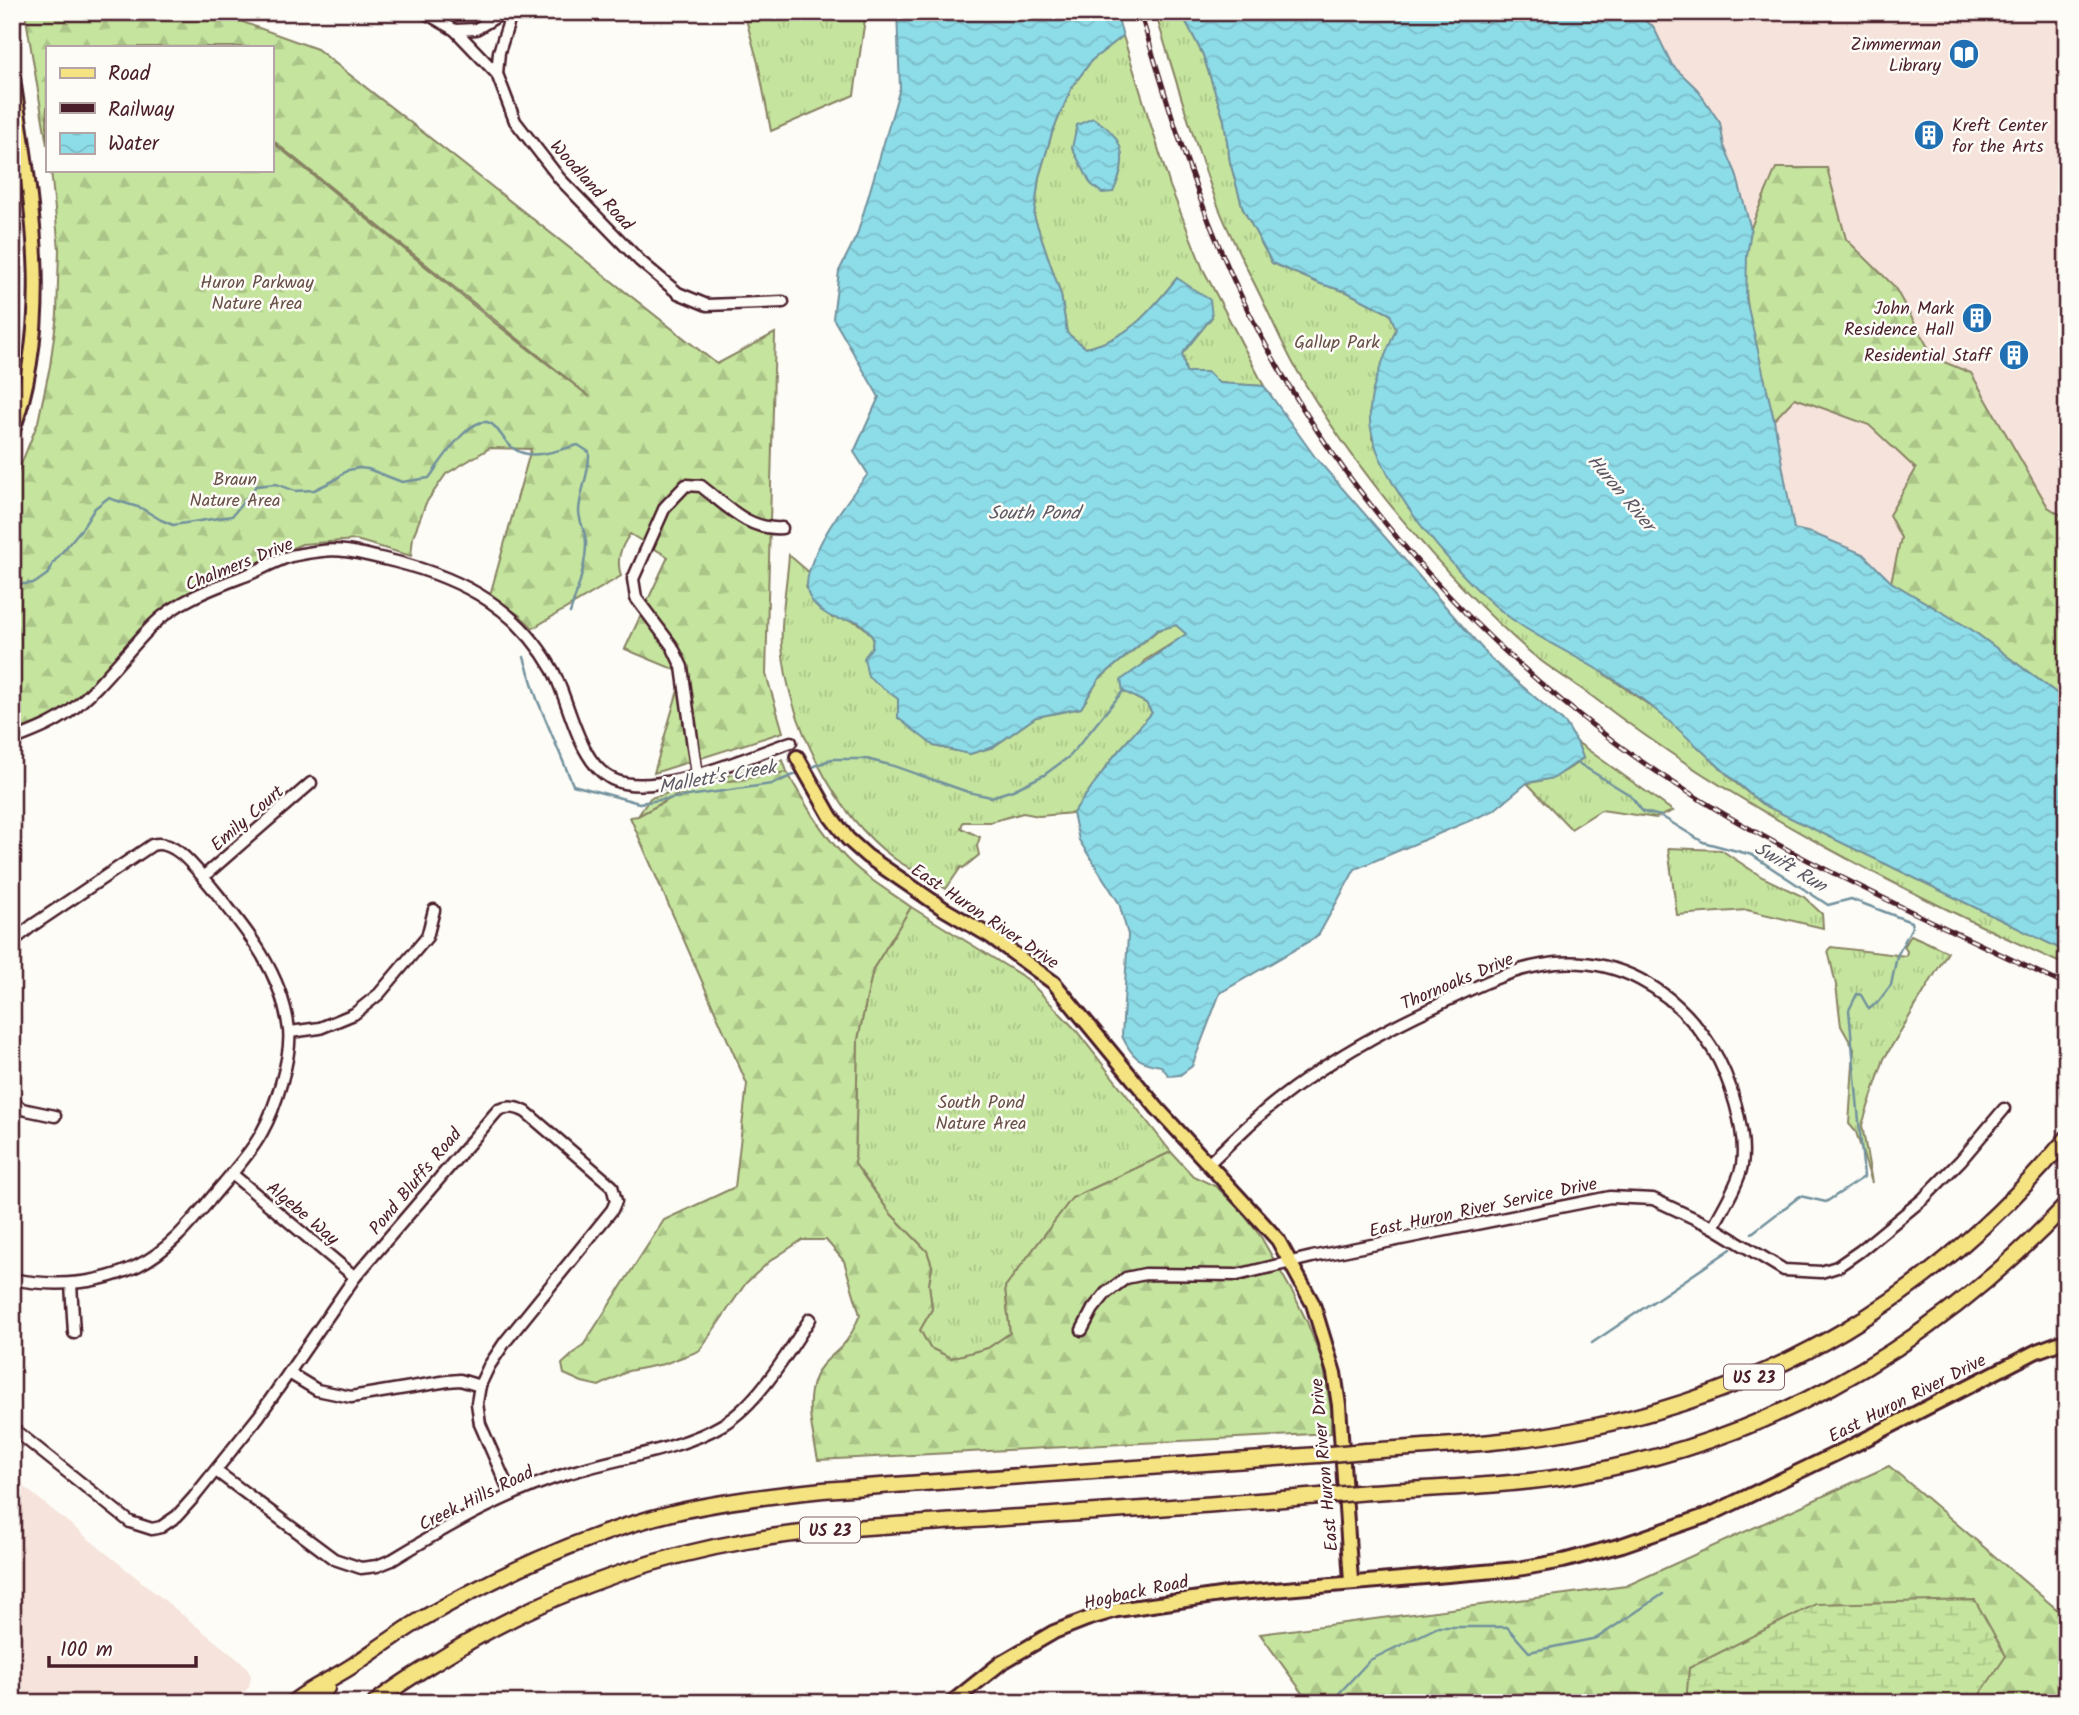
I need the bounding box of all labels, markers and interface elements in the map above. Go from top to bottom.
place label: Zimmerman Library [1850,31,1942,81]
library icon: Zimmerman Library [1947,37,1981,71]
legend [46,46,273,172]
text: Road [108,58,151,91]
text: Railway [108,94,174,127]
place label: Kreft Center for the Arts [1952,112,2048,162]
building icon: Kreft Center for the Arts [1912,118,1946,152]
text: Water [108,128,160,161]
street label: Woodland Road [542,134,641,239]
park label: Huron Parkway Nature Area [200,269,314,319]
place label: John Mark Residence Hall [1844,295,1955,345]
building icon: John Mark Residence Hall [1960,301,1994,335]
park label: Gallup Park [1294,329,1380,358]
building icon: Residential Staff [1997,338,2031,372]
place label: Residential Staff [1864,342,1993,371]
water label: Huron River [1579,448,1664,541]
park label: Braun Nature Area [190,466,280,516]
water label: South Pond [988,499,1084,529]
street label: Chalmers Drive [181,531,298,600]
water label: Mallett's Creek [656,752,781,803]
street label: Emily Court [205,778,292,860]
water label: Swift Run [1748,834,1834,902]
street label: East Huron River Drive [904,857,1064,978]
street label: Thornoaks Drive [1396,945,1519,1019]
park label: South Pond Nature Area [936,1089,1026,1139]
street label: Pond Bluffs Road [362,1121,471,1242]
street label: East Huron River Service Drive [1367,1170,1600,1247]
street label: Algebe Way [259,1175,345,1254]
street label: East Huron River Drive [1824,1347,1992,1452]
road number: US 23 [1724,1364,1784,1390]
street label: East Huron River Drive [1303,1377,1348,1553]
street label: Creek Hills Road [414,1459,540,1540]
road number: US 23 [800,1518,860,1542]
street label: Hogback Road [1081,1568,1192,1619]
scale bar [49,1624,196,1668]
text: 100 m [60,1634,113,1667]

